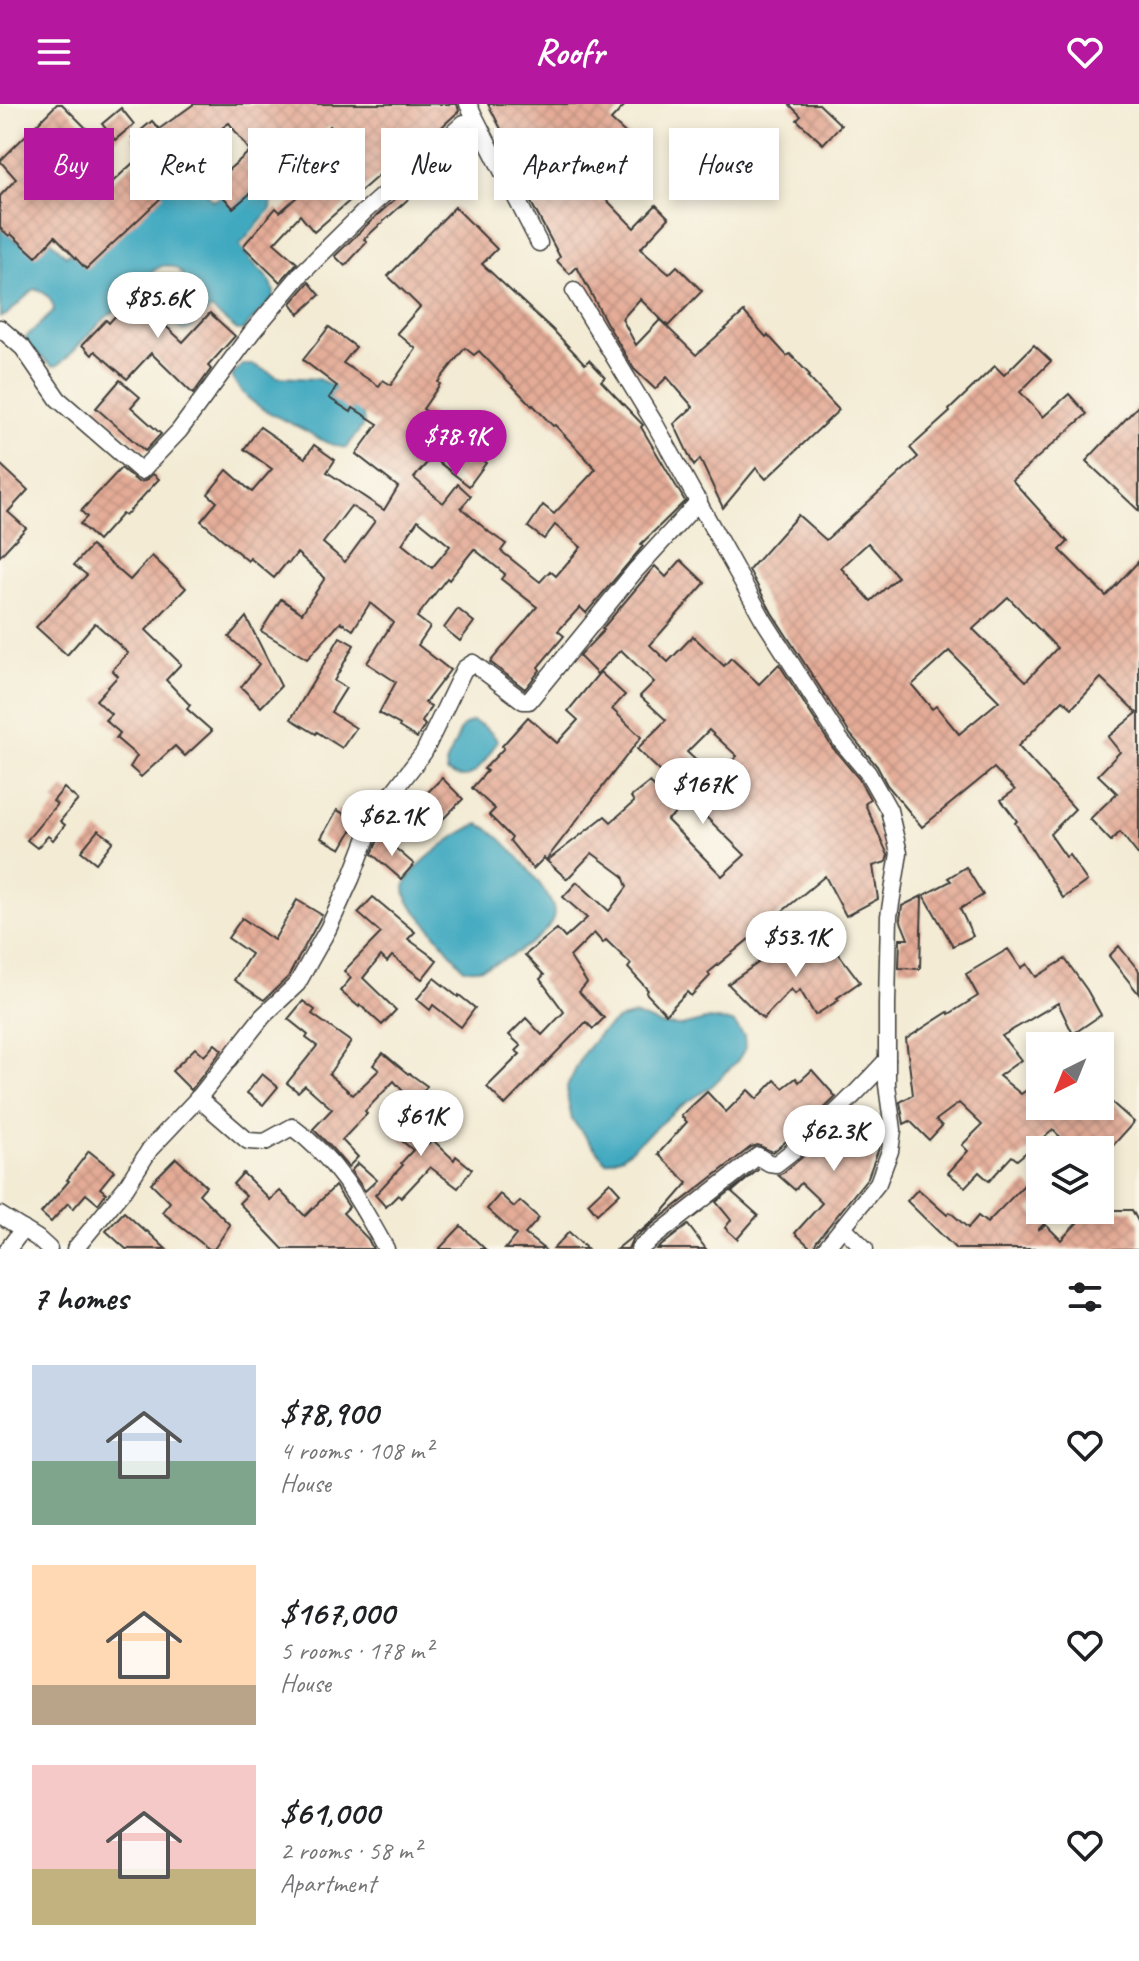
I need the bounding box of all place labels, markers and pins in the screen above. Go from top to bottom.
pin: $85.6K [93,272,223,340]
pin: $78.9K [391,410,521,478]
pin: $167K [647,758,759,826]
pin: $62.1K [327,790,457,858]
pin: $53.1K [731,911,861,979]
pin: $61K [374,1090,468,1158]
pin: $62.3K [769,1105,899,1173]

